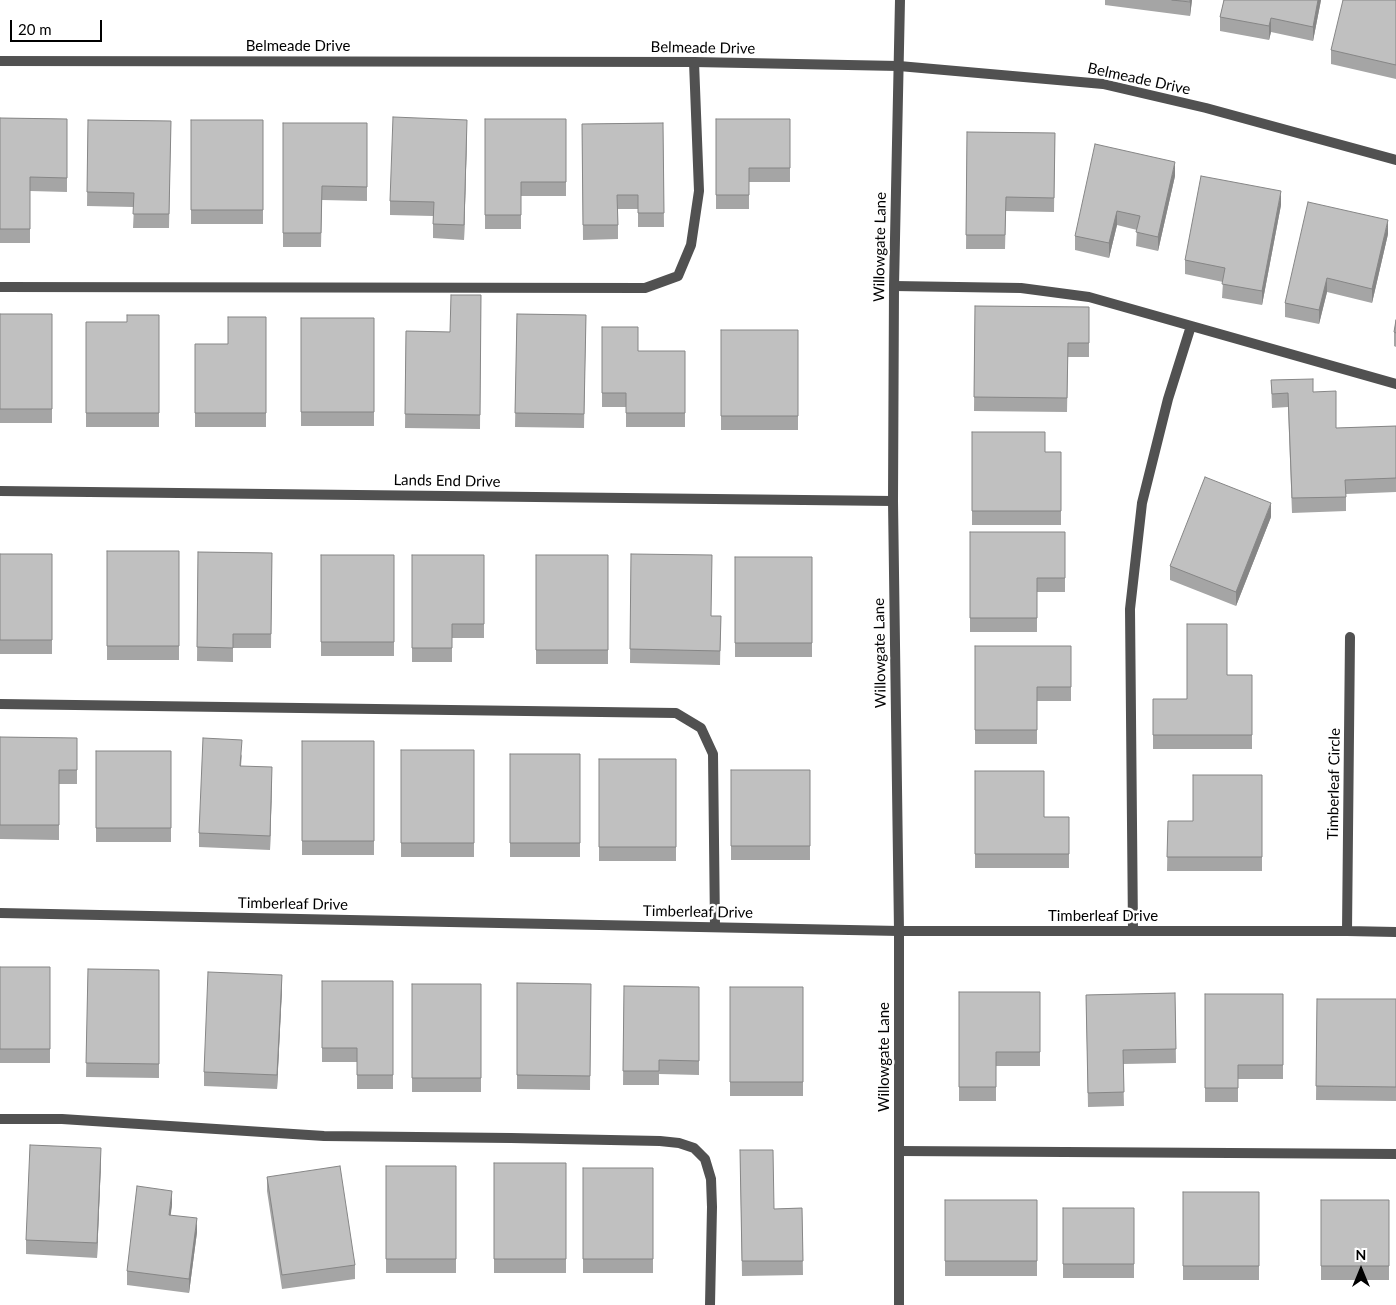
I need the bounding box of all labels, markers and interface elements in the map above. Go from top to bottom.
scale bar [12,10,105,42]
text: 20 m [18,20,52,38]
street label: Belmeade Drive [246,37,350,55]
street label: Belmeade Drive [651,38,755,58]
street label: Belmeade Drive [1086,59,1192,99]
street label: Willowgate Lane [870,192,890,302]
street label: Lands End Drive [393,471,501,491]
street label: Willowgate Lane [870,598,890,708]
street label: Timberleaf Circle [1324,728,1344,840]
street label: Timberleaf Drive [238,894,348,914]
street label: Timberleaf Drive [643,902,753,922]
street label: Timberleaf Drive [1048,907,1158,925]
street label: Willowgate Lane [875,1002,893,1112]
north arrow [1336,1245,1386,1295]
text: N [1356,1246,1366,1263]

